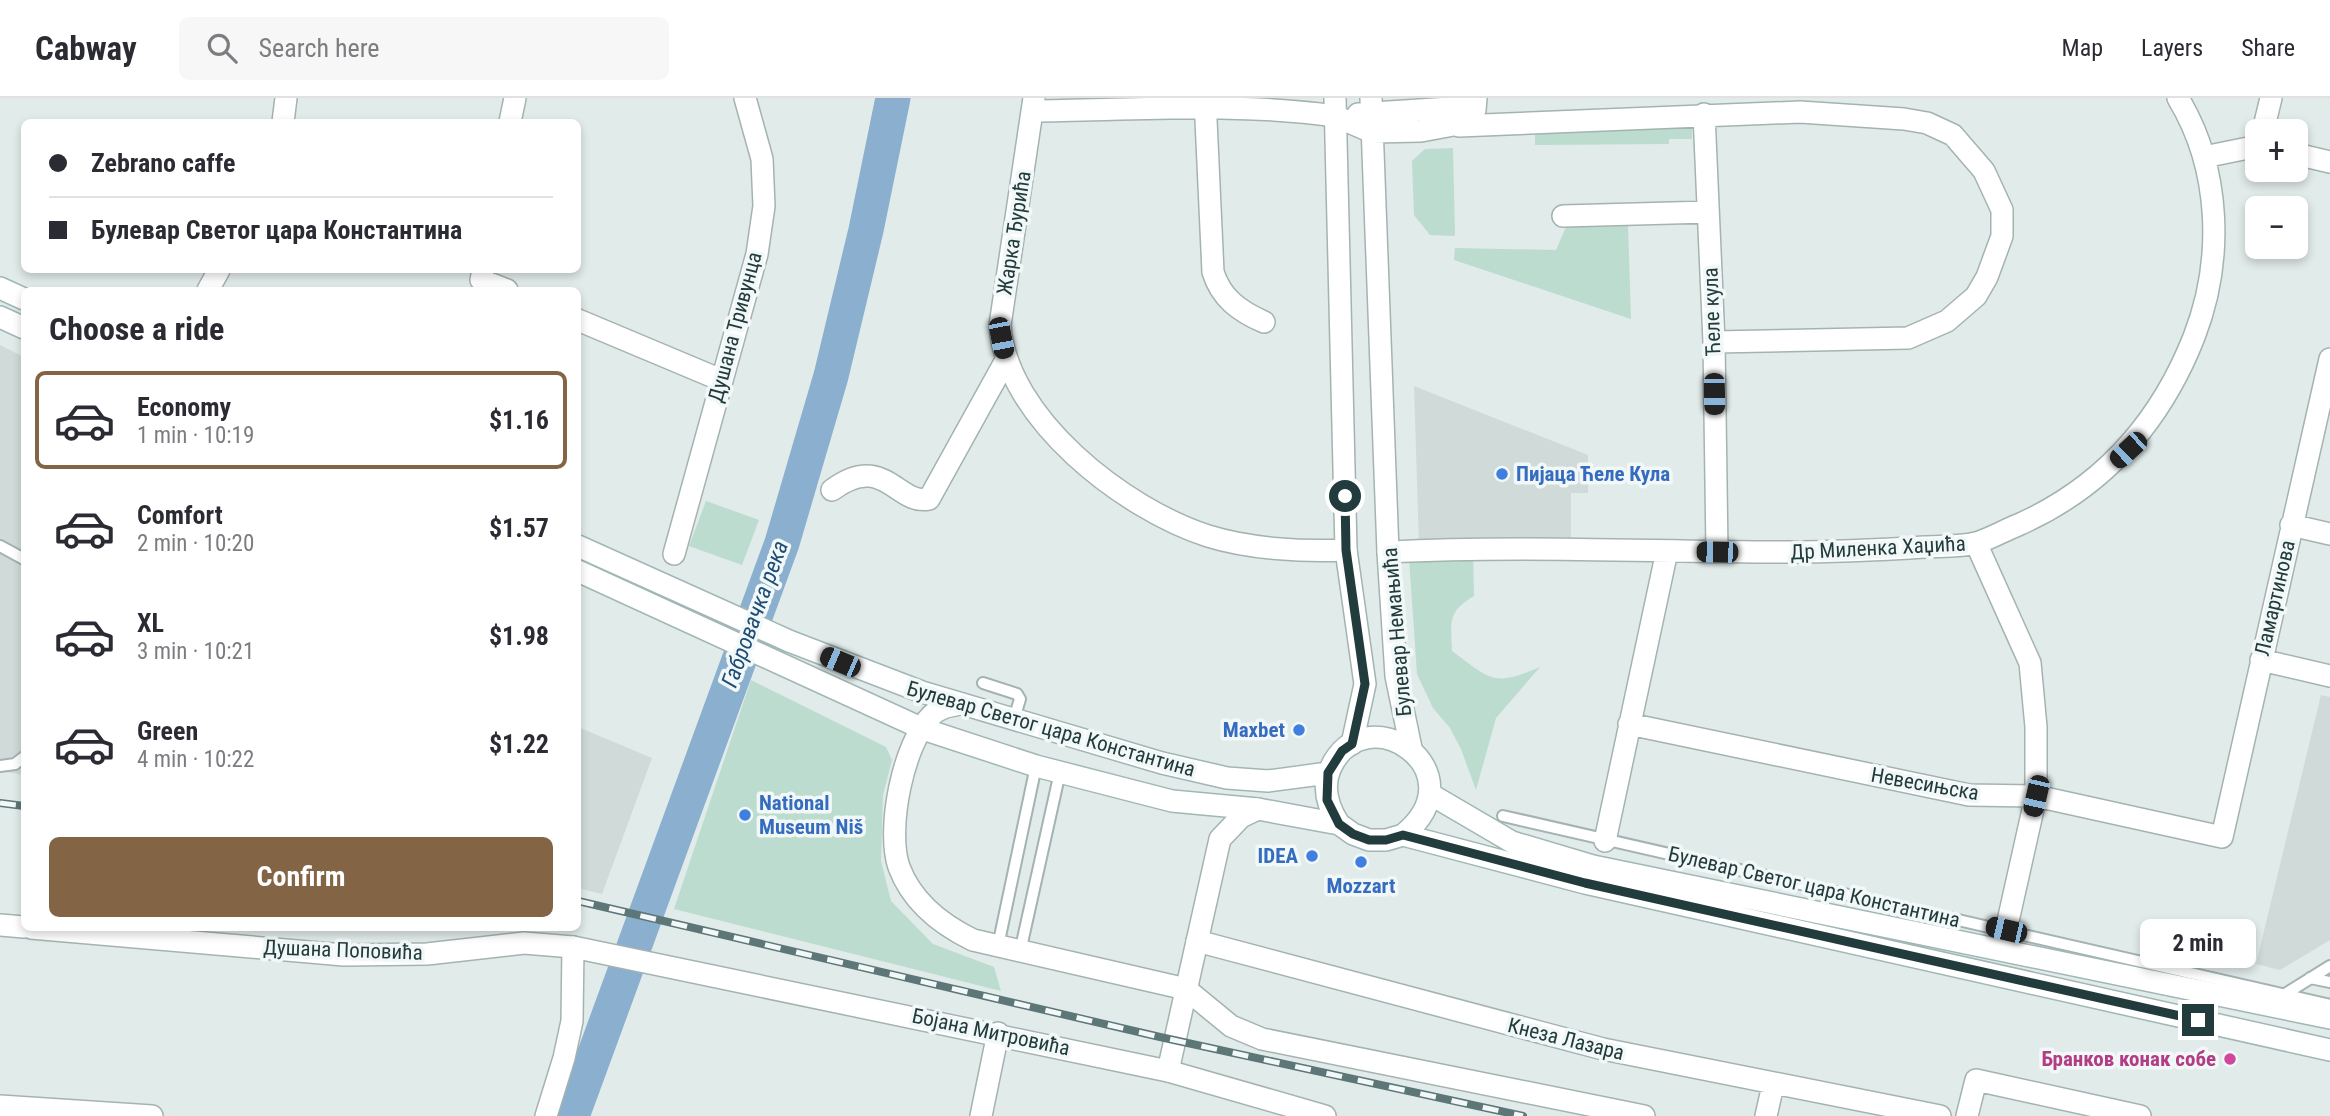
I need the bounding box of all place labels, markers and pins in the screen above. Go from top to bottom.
place label: Пијаца Ћеле Кула [1516,462,1670,486]
marker: Пијаца Ћеле Кула [1494,466,1510,482]
place label: Maxbet [1223,718,1285,742]
marker: Maxbet [1291,722,1307,738]
place label: National Museum Niš [759,791,863,839]
marker: National Museum Niš [737,807,753,823]
place label: IDEA [1258,844,1298,868]
marker: IDEA [1304,848,1320,864]
marker: Mozzart [1353,854,1369,870]
place label: Mozzart [1327,874,1396,898]
place label: Бранков конак собе [2041,1047,2216,1071]
marker: Бранков конак собе [2222,1051,2238,1067]

